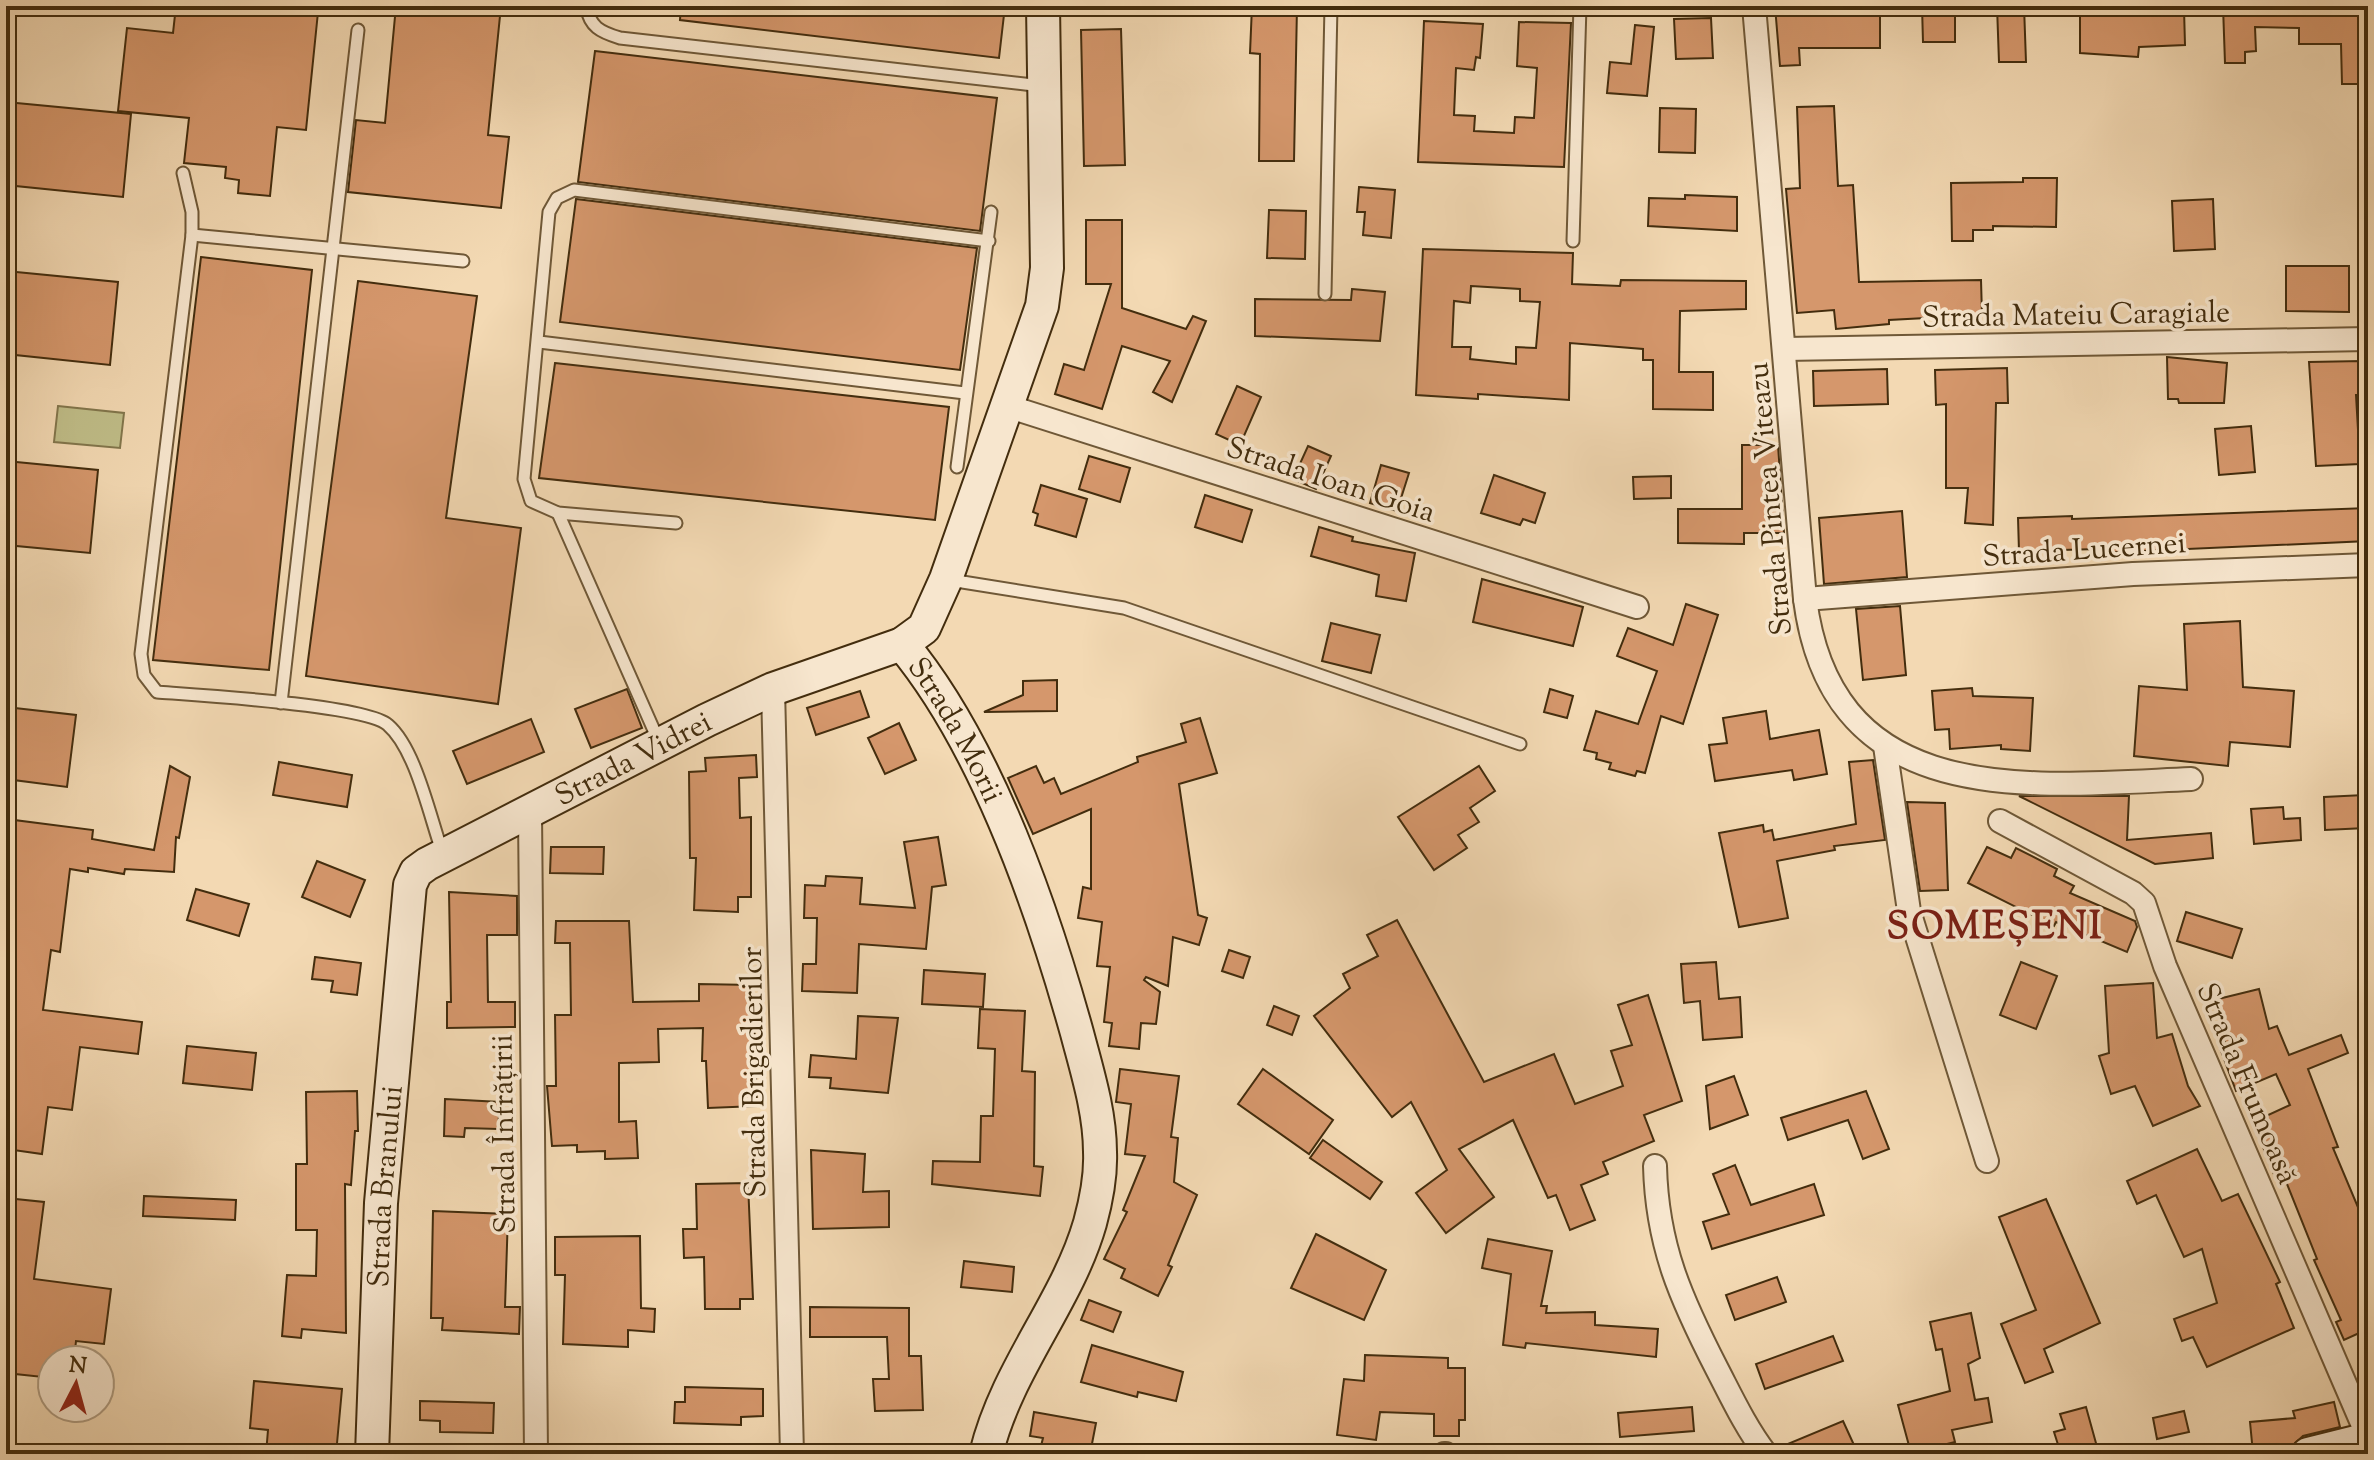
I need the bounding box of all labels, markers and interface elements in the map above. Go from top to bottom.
street label: Strada Mateiu Caragiale [1922,292,2231,341]
street label: Strada Pintea Viteazu [1738,360,1805,637]
street label: Strada Ioan Goia [1220,427,1440,535]
street label: Strada Lucernei [1981,523,2187,580]
street label: Strada Morii [896,649,1013,811]
street label: Strada Vidrei [548,702,720,819]
district label: SOMEȘENI [1887,902,2103,956]
street label: Strada Brigadierilor [732,946,779,1198]
street label: Strada Frumoasă [2184,977,2308,1192]
street label: Strada Înfrățirii [482,1034,529,1234]
street label: Strada Branului [359,1084,416,1288]
north arrow [36,1344,116,1424]
text: N [67,1350,89,1384]

